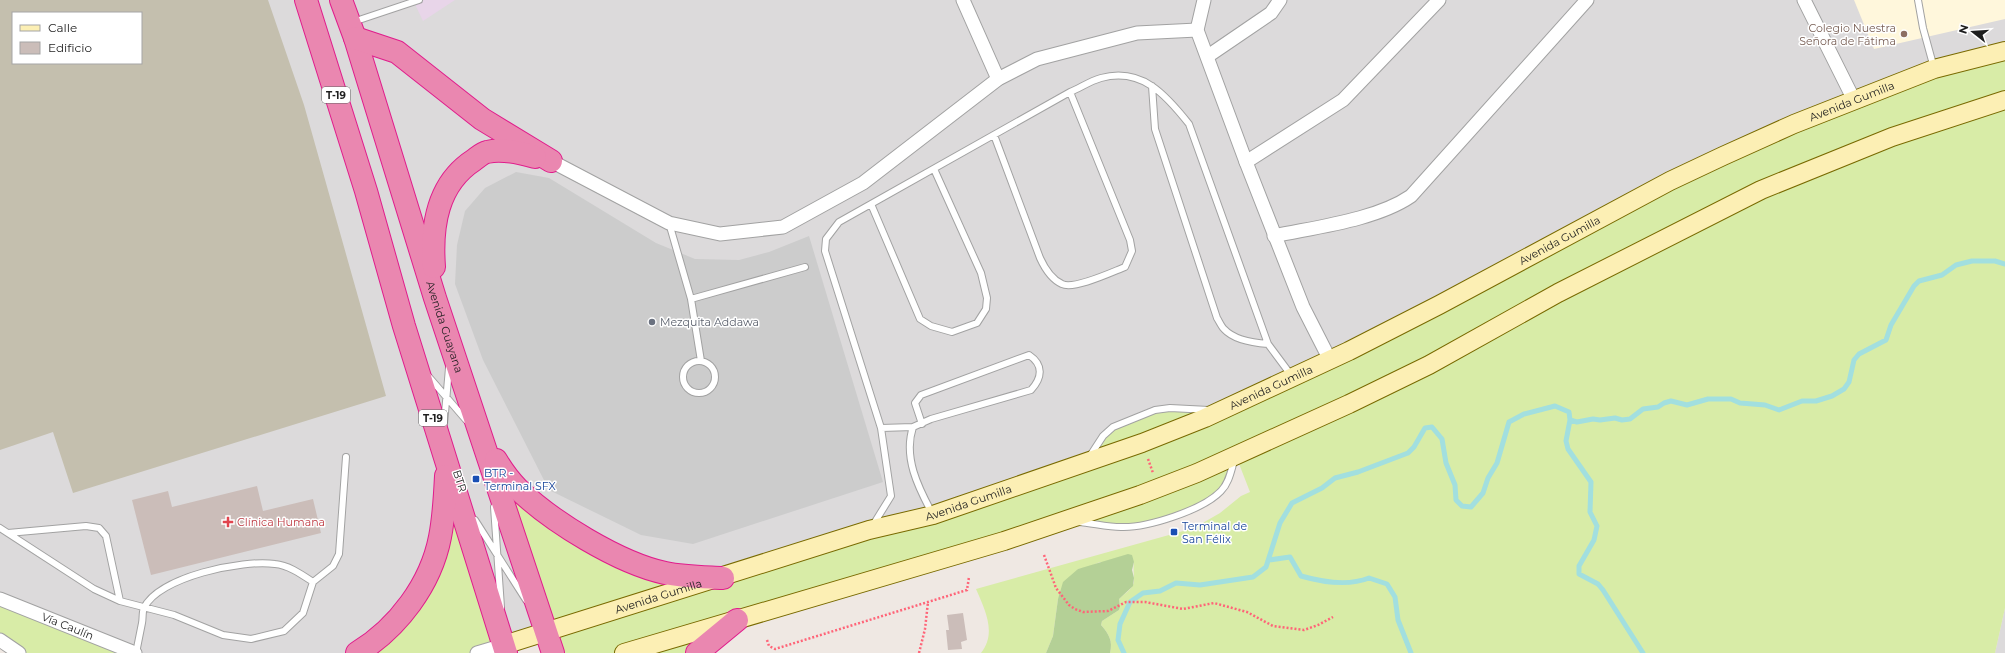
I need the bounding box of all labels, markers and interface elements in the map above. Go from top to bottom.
legend [12,12,142,64]
north arrow [1953,12,1993,52]
text: Calle [48,20,77,35]
place label: Colegio Nuestra Señora de Fátima [1799,21,1896,48]
text: N [1955,23,1971,35]
marker: Colegio Nuestra Señora de Fátima [1899,29,1909,39]
text: Edificio [48,40,92,55]
street label: Avenida Gumilla [1807,78,1896,124]
road number: T-19 [322,87,350,103]
street label: Avenida Gumilla [1516,213,1603,268]
street label: Avenida Guayana [423,279,466,375]
place label: Mezquita Addawa [660,315,759,329]
marker: Mezquita Addawa [647,317,657,327]
street label: Avenida Gumilla [1227,362,1315,413]
road number: T-19 [419,410,447,426]
place label: BTR - Terminal SFX [484,466,557,493]
street label: BTR [450,468,470,494]
marker: BTR - Terminal SFX [471,474,481,484]
street label: Avenida Gumilla [924,481,1014,524]
place label: Clínica Humana [237,515,325,529]
marker: Clínica Humana [222,516,234,528]
place label: Terminal de San Félix [1182,519,1248,546]
marker: Terminal de San Félix [1169,527,1179,537]
street label: Avenida Gumilla [613,576,704,617]
street label: Vía Caulín [40,609,96,643]

